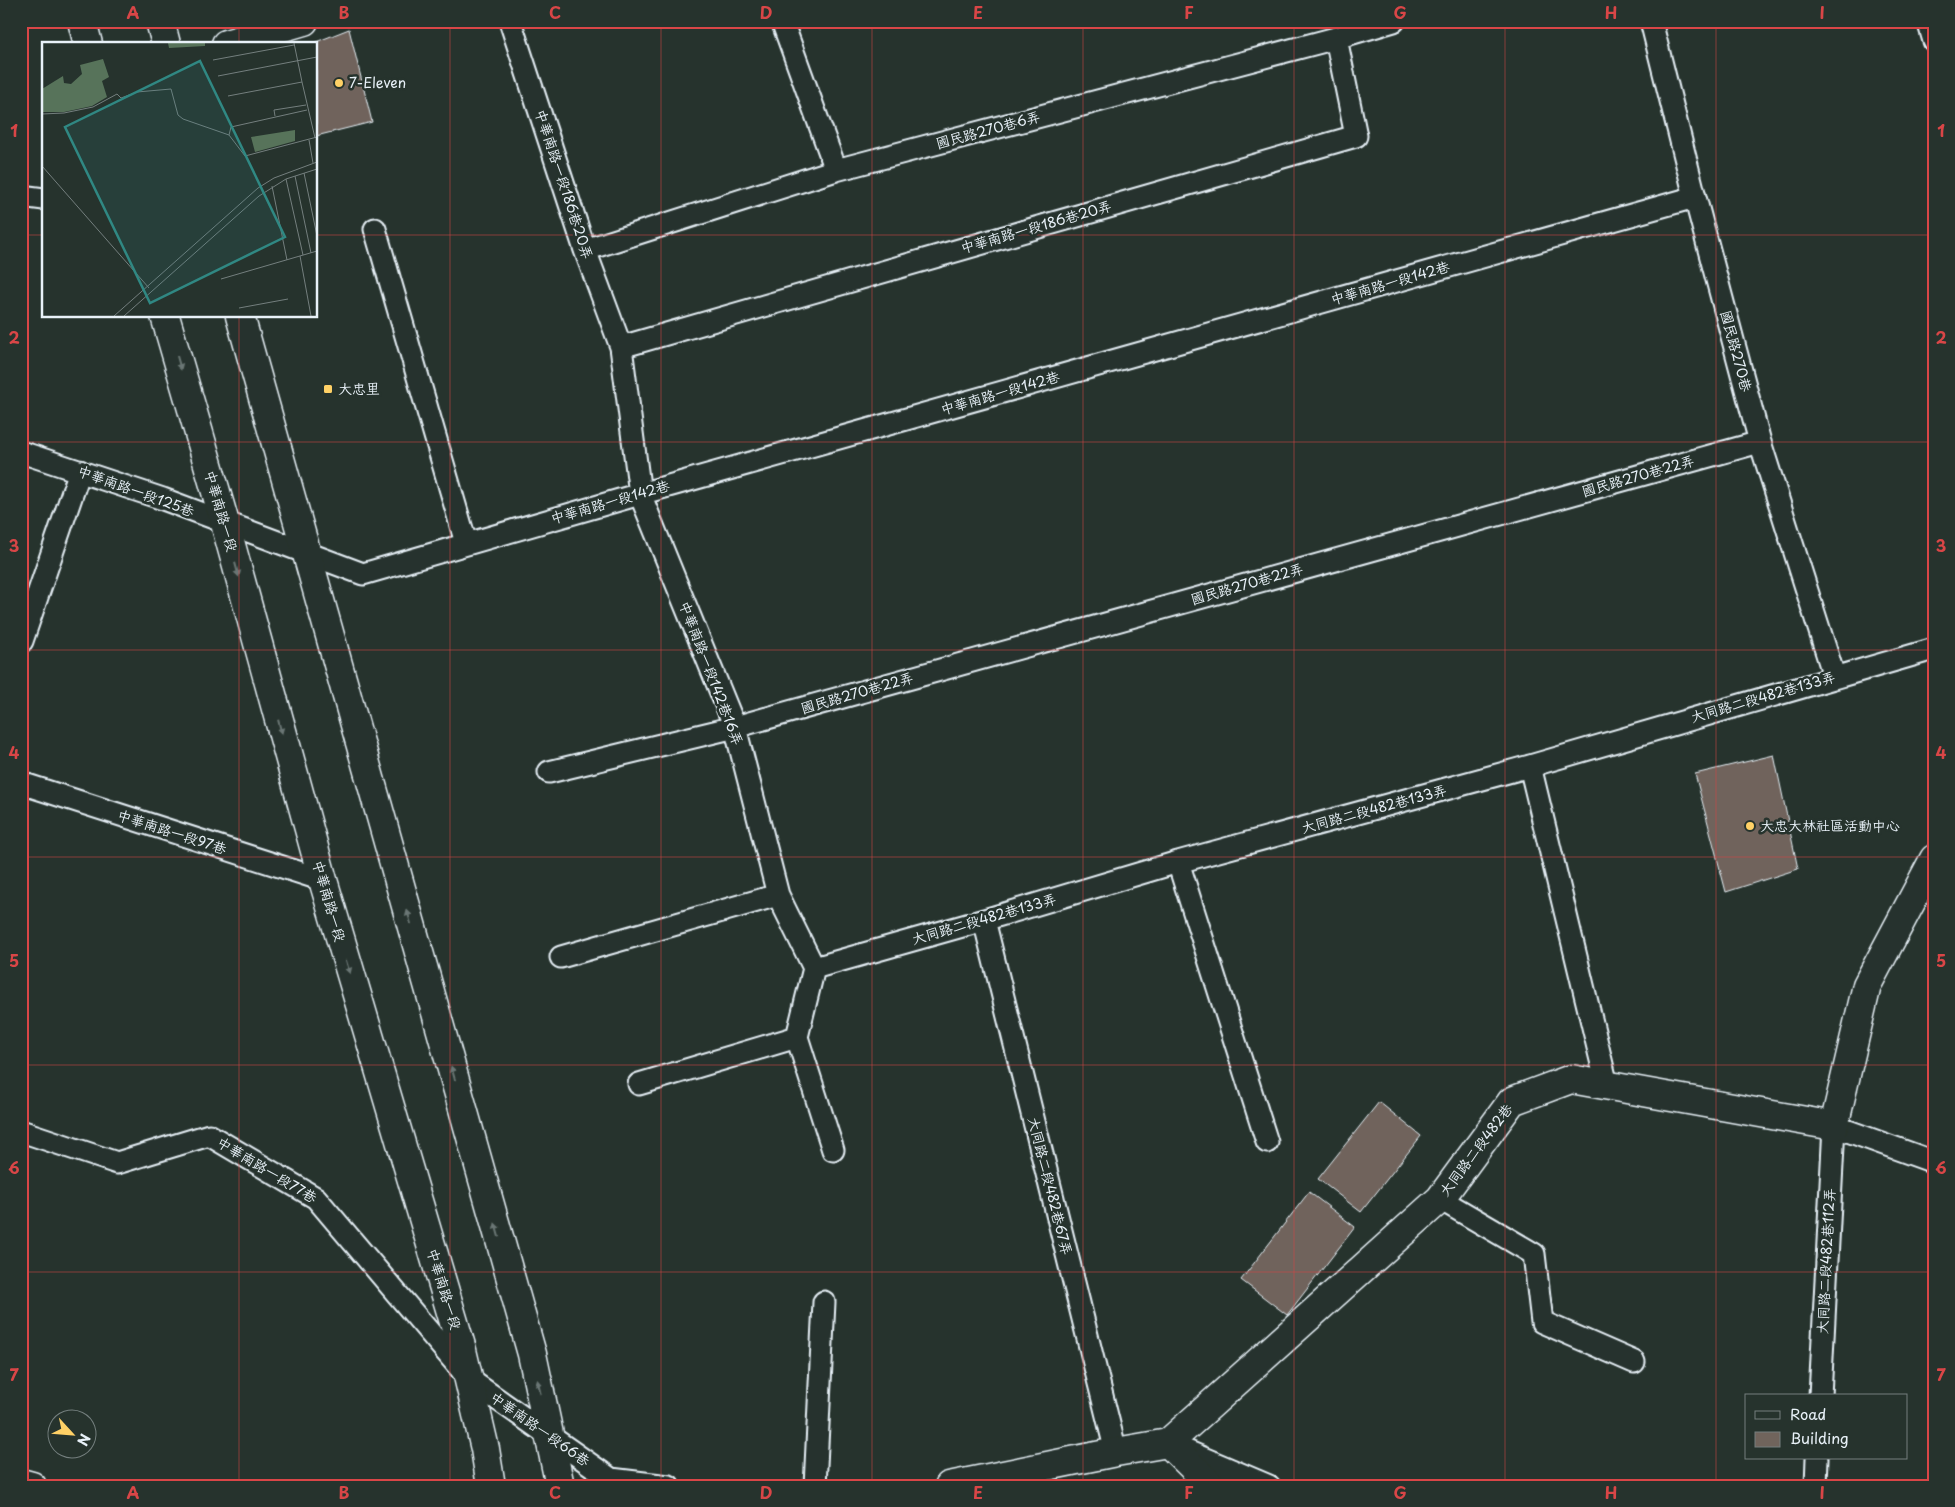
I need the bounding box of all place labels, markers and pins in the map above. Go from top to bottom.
place label: 7-Eleven [349,72,406,93]
marker: 7-Eleven [333,77,345,89]
place label: 大忠里 [338,378,380,399]
marker: 大忠里 [322,383,334,395]
place label: 大忠大林社區活動中心 [1760,815,1900,836]
marker: 大忠大林社區活動中心 [1744,820,1756,832]

